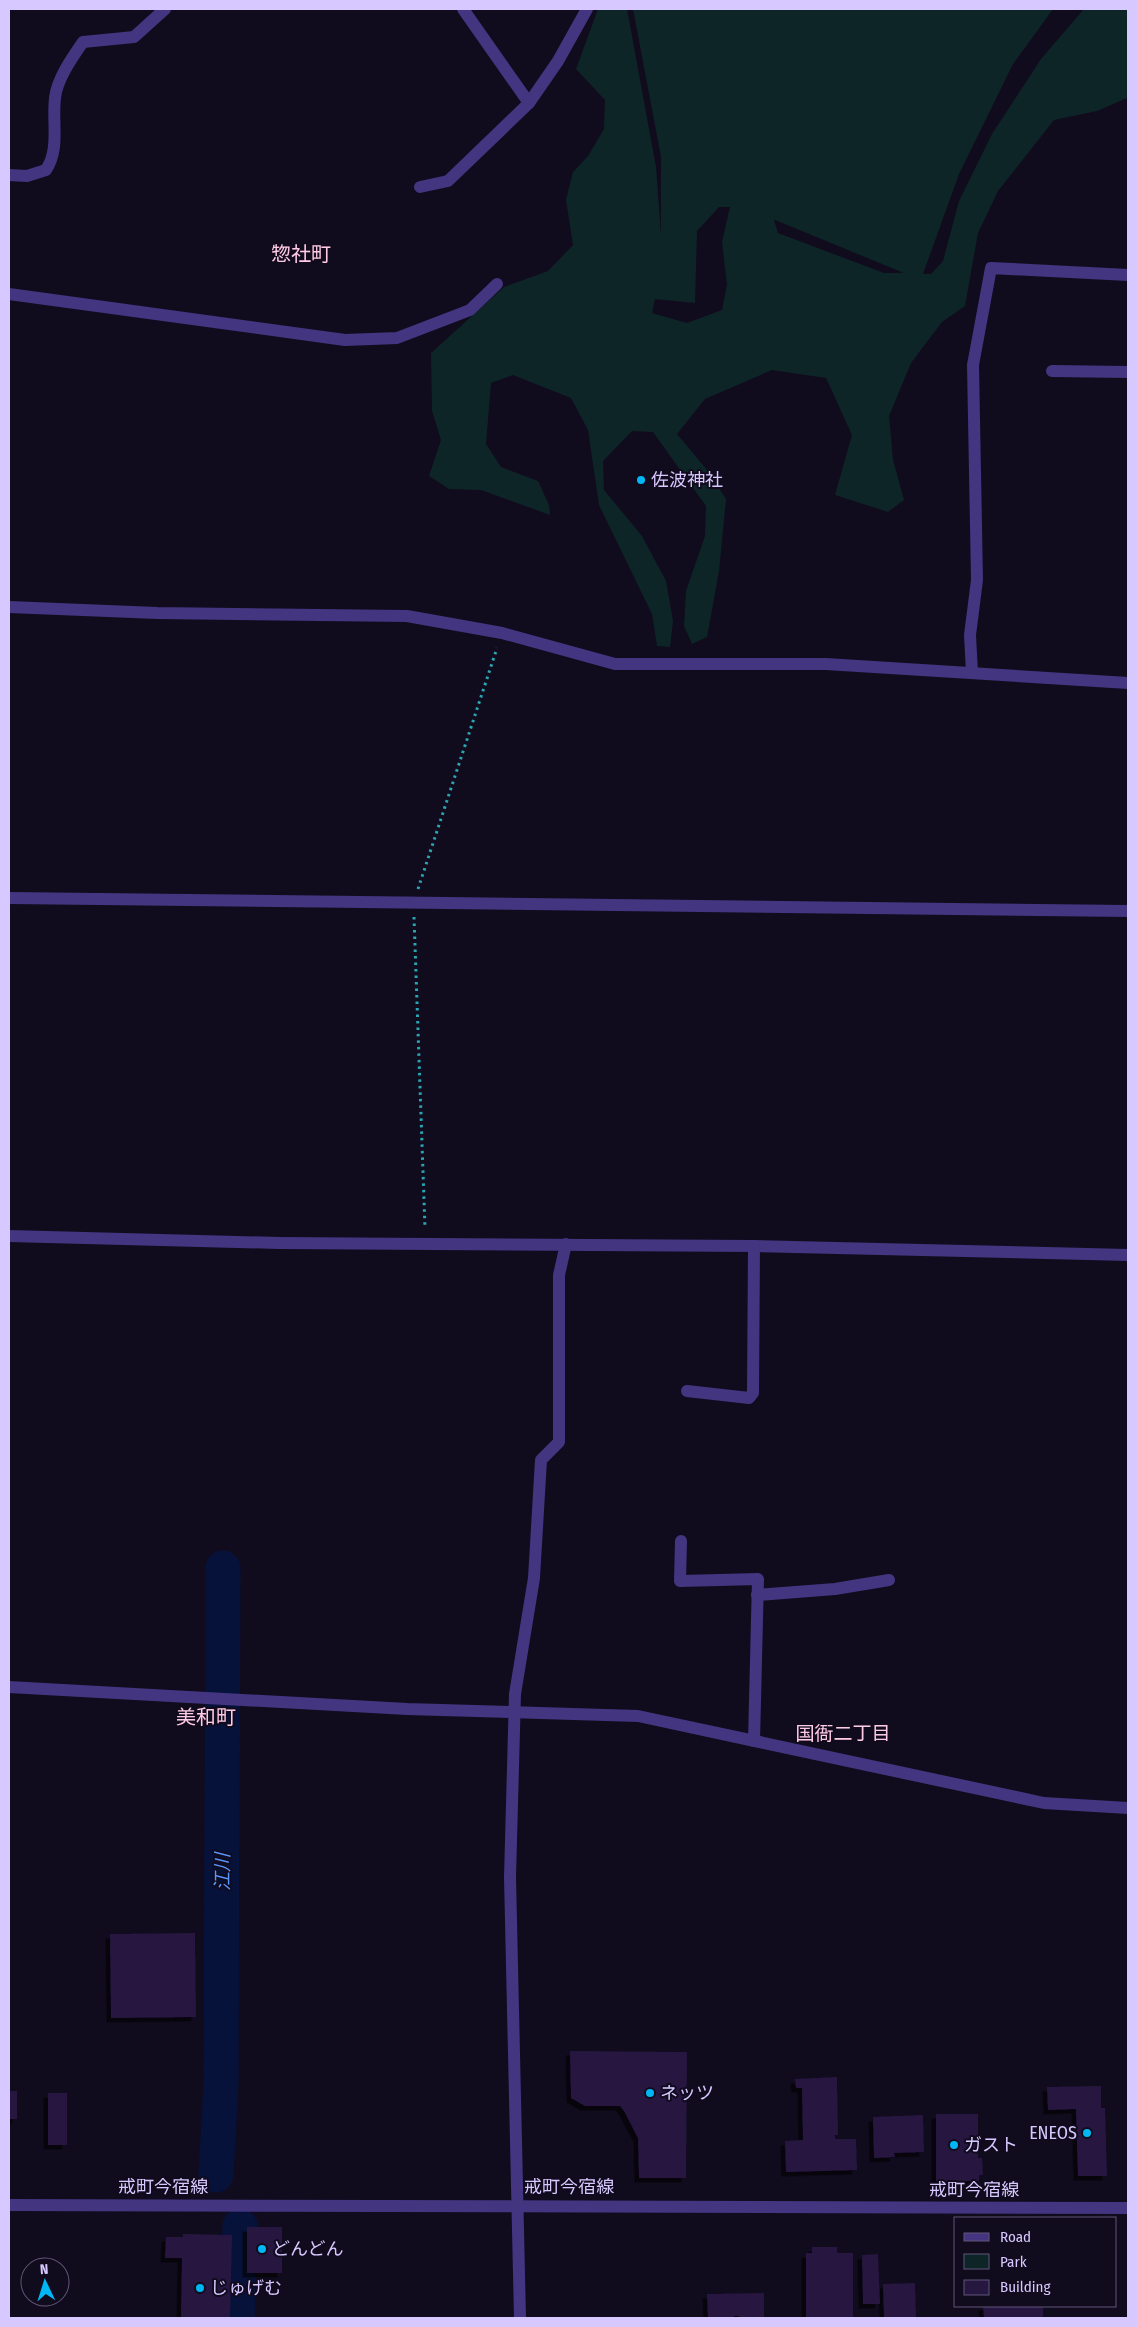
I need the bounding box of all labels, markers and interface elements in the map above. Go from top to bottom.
district label: 惣社町 [271,242,331,266]
place label: 佐波神社 [651,469,723,491]
marker: 佐波神社 [635,474,647,486]
district label: 美和町 [176,1705,236,1729]
district label: 国衙二丁目 [795,1722,891,1745]
water label: 江川 [211,1851,234,1891]
place label: ネッツ [660,2082,714,2104]
marker: ネッツ [644,2087,656,2099]
place label: ENEOS [1029,2122,1077,2144]
marker: ENEOS [1081,2127,1093,2139]
place label: ガスト [964,2134,1018,2156]
marker: ガスト [948,2139,960,2151]
street label: 戒町今宿線 [118,2176,208,2198]
street label: 戒町今宿線 [524,2176,614,2198]
street label: 戒町今宿線 [929,2179,1019,2201]
legend [954,2217,1117,2307]
text: Road [1000,2228,1031,2246]
place label: どんどん [272,2238,343,2260]
marker: どんどん [256,2243,268,2255]
text: Park [1000,2253,1027,2271]
north arrow [20,2257,70,2307]
text: N [39,2261,49,2278]
place label: じゅげむ [210,2277,282,2299]
text: Building [1000,2278,1051,2296]
marker: じゅげむ [194,2282,206,2294]

